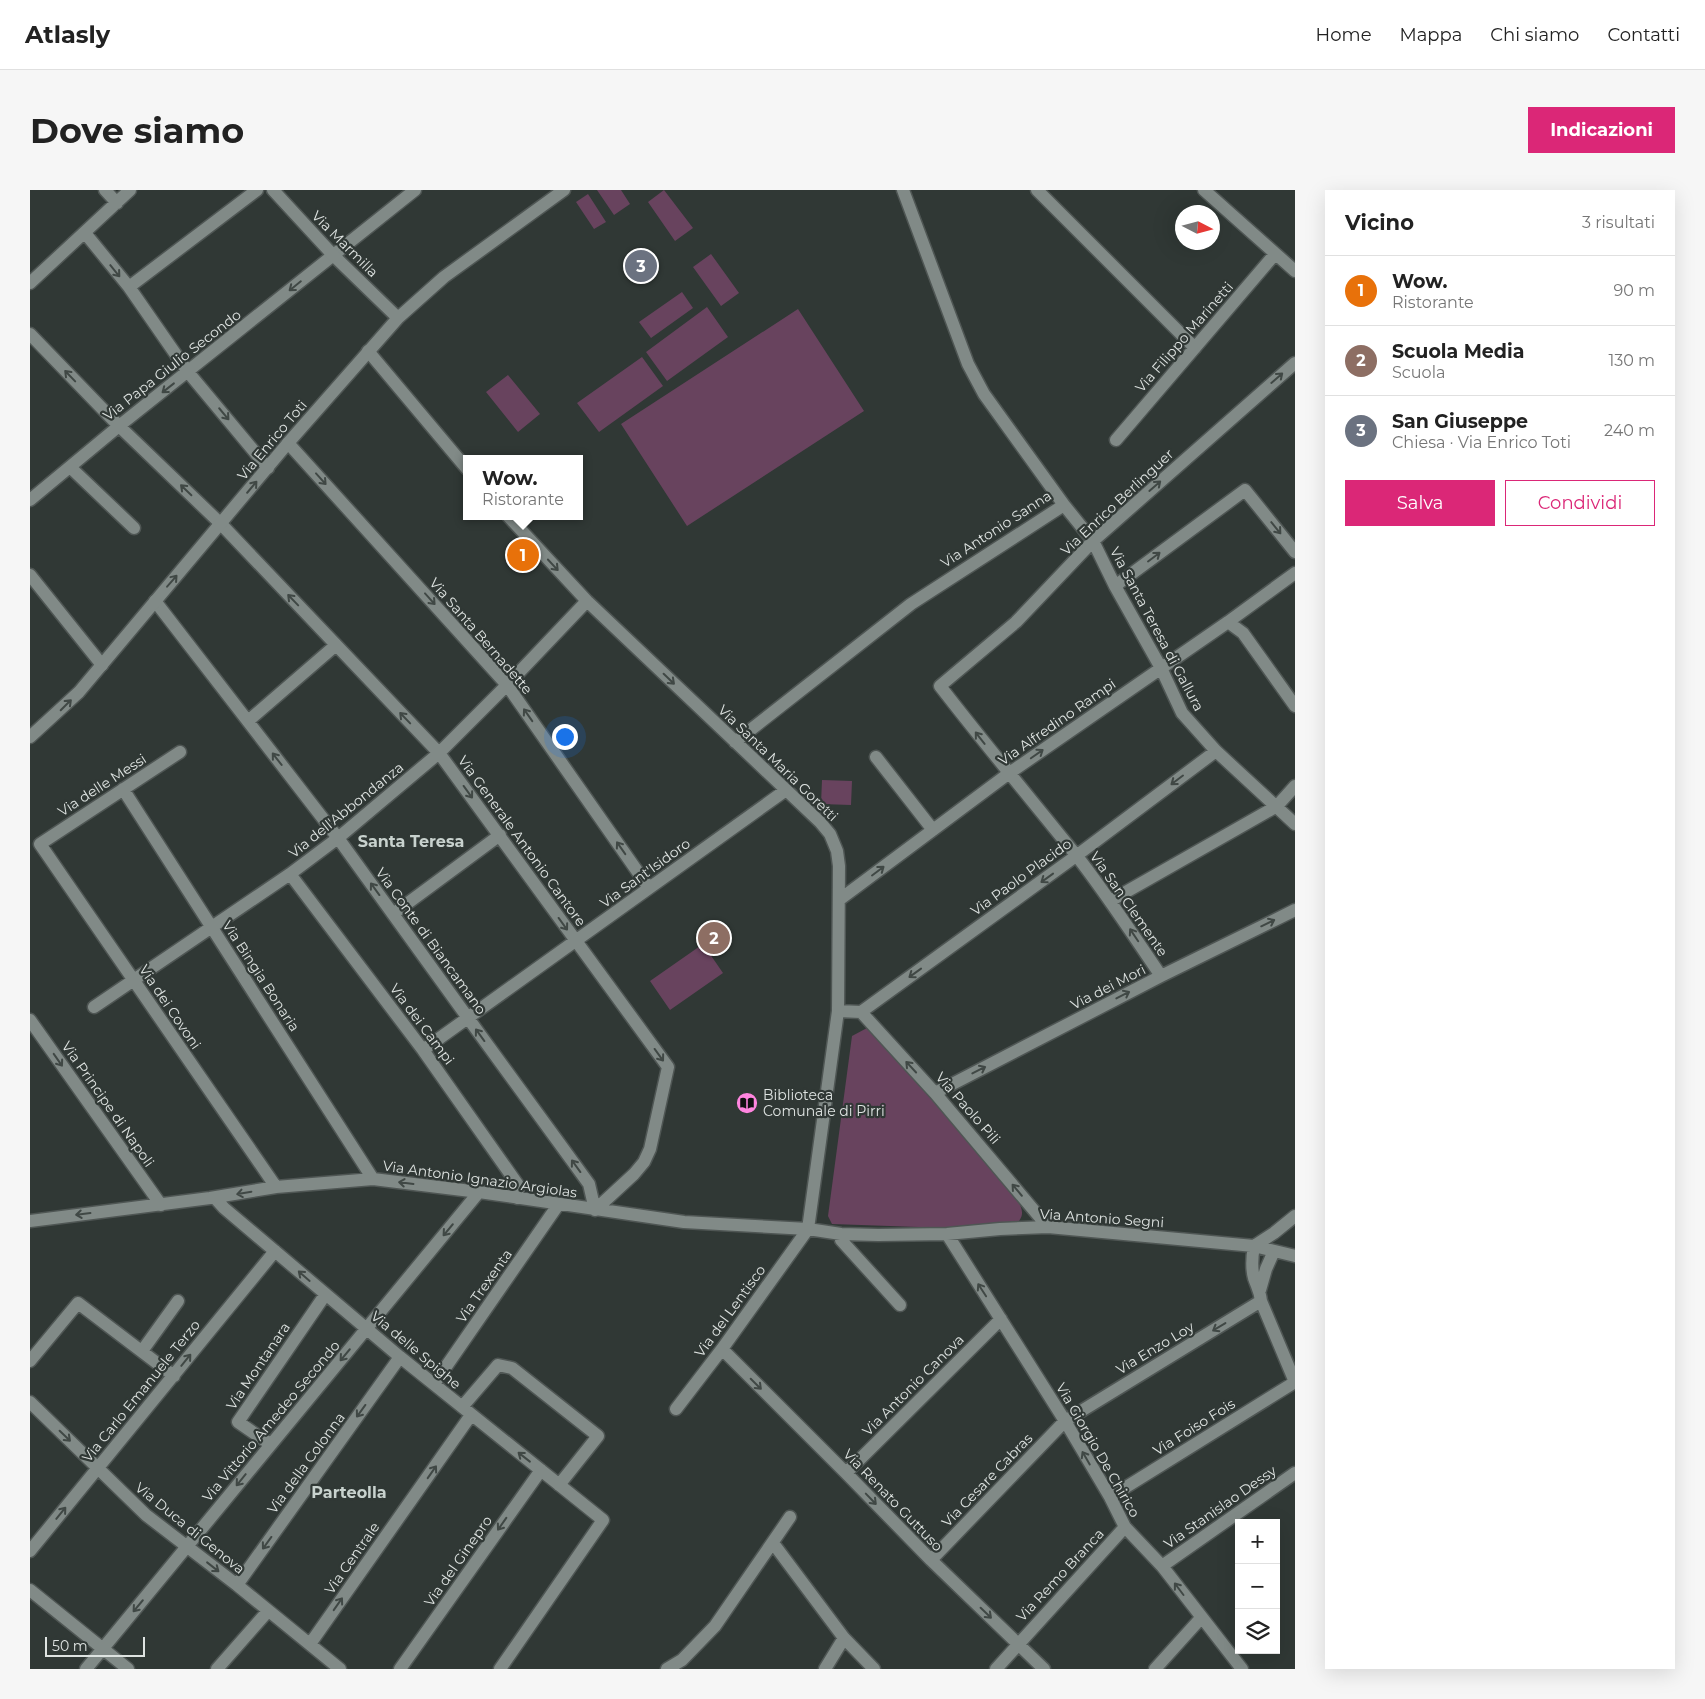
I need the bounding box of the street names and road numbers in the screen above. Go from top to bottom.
street label: Via Marmilla [308,207,382,281]
street label: Via Filippo Marinetti [1131,278,1237,396]
street label: Via Papa Giulio Secondo [99,305,245,424]
street label: Via Enrico Toti [233,396,311,484]
street label: Via Enrico Berlinguer [1057,445,1178,559]
street label: Via Antonio Sanna [937,486,1055,572]
street label: Via Santa Teresa di Gallura [1106,544,1208,714]
street label: Via Santa Bernadette [426,574,536,698]
street label: Via Alfredino Rampi [995,675,1119,769]
street label: Via Santa Maria Goretti [714,701,842,825]
street label: Via delle Messi [54,750,150,820]
street label: Via Generale Antonio Cantore [454,752,590,930]
street label: Via dell'Abbondanza [285,758,407,862]
street label: Via Sant'Isidoro [596,834,694,912]
street label: Via Paolo Placido [967,834,1075,920]
street label: Via San Clemente [1086,848,1172,960]
street label: Via Conte di Biancamano [372,864,490,1018]
street label: Via Bingia Bonaria [218,917,304,1035]
street label: Via dei Mori [1067,960,1149,1014]
street label: Via dei Covoni [135,961,205,1053]
street label: Via dei Campi [386,980,458,1068]
street label: Via Principe di Napoli [58,1038,158,1170]
street label: Via Paolo Pili [932,1068,1004,1148]
street label: Via Antonio Ignazio Argiolas [382,1156,578,1202]
street label: Via Antonio Segni [1039,1205,1165,1231]
street label: Via Trexenta [452,1246,516,1326]
street label: Via del Lentisco [691,1261,770,1361]
street label: Via delle Spighe [367,1307,465,1393]
street label: Via Carlo Emanuele Terzo [78,1316,204,1466]
street label: Via Enzo Loy [1113,1317,1198,1378]
street label: Via Montanara [222,1319,294,1413]
street label: Via Antonio Canova [858,1330,968,1440]
street label: Via Vittorio Amedeo Secondo [198,1337,344,1505]
street label: Via Giorgio De Chirico [1052,1379,1144,1521]
street label: Via Foiso Fois [1150,1394,1239,1459]
street label: Via della Colonna [263,1409,349,1517]
street label: Via Cesare Cabras [938,1429,1037,1531]
street label: Via Renato Guttuso [839,1445,947,1555]
street label: Via Stanislao Dessy [1160,1461,1280,1553]
street label: Via Duca di Genova [132,1478,248,1578]
street label: Via del Ginepro [420,1512,496,1610]
street label: Via Centrale [321,1518,383,1598]
street label: Via Remo Branca [1012,1525,1108,1625]

